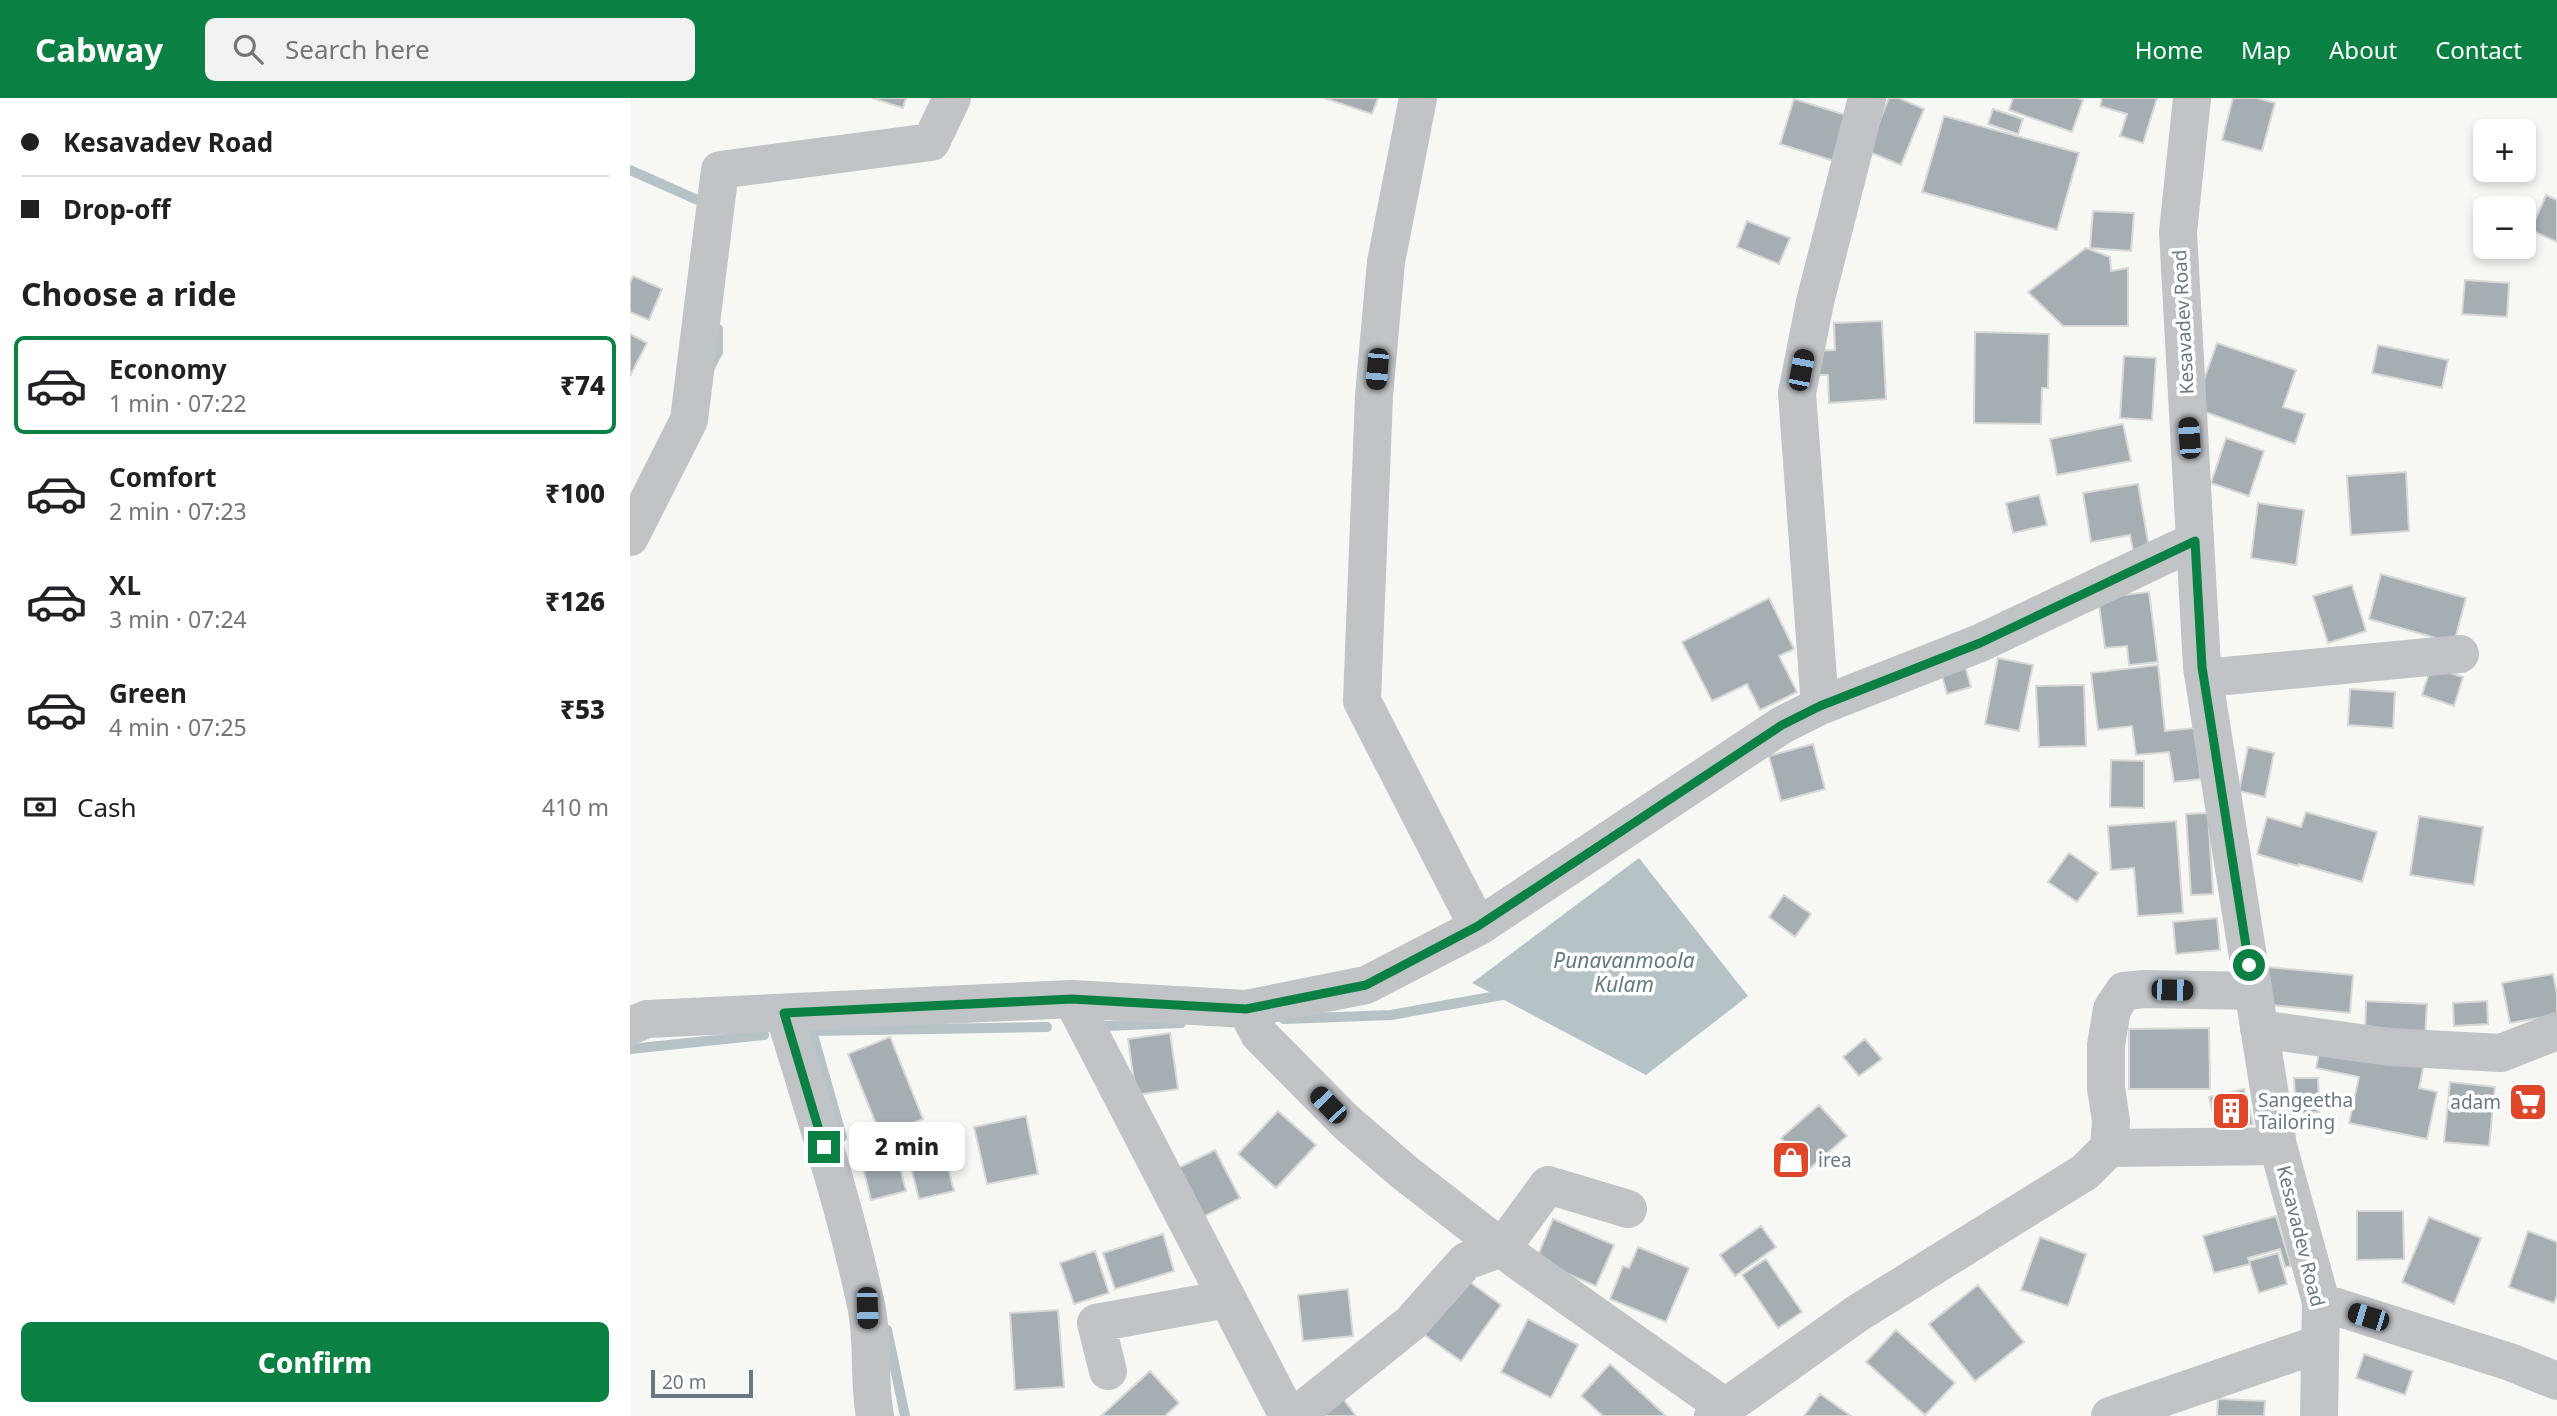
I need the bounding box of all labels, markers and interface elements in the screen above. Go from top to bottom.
search box [205,18,695,81]
text: Cabway [35,27,163,72]
icon: search [229,30,267,68]
text: Search here [285,31,430,67]
text: Home [2135,33,2203,66]
text: Map [2241,33,2291,66]
text: About [2329,33,2397,66]
text: Contact [2435,33,2522,66]
map controls [2473,119,2536,259]
button: + [2473,119,2536,182]
text: Kesavadev Road [63,124,273,160]
text: Drop-off [63,191,170,227]
button: − [2473,196,2536,259]
street label: Kesavadev Road [2166,249,2200,395]
text: Choose a ride [21,272,237,315]
car [1365,347,1390,391]
car [1787,347,1816,393]
text: Economy [109,351,227,387]
icon: car [25,354,88,417]
text: ₹74 [560,367,605,403]
text: 1 min · 07:22 [109,387,247,419]
car [2178,416,2201,460]
text: Comfort [109,459,217,495]
icon: car [25,462,88,525]
text: ₹100 [545,475,605,511]
text: 2 min · 07:23 [109,495,247,527]
text: XL [109,567,141,603]
icon: car [25,570,88,633]
text: ₹126 [545,583,605,619]
text: 3 min · 07:24 [109,603,247,635]
text: Green [109,675,187,711]
icon: car [25,678,88,741]
text: ₹53 [560,691,605,727]
text: 4 min · 07:25 [109,711,247,743]
icon: cash [21,788,59,826]
text: Cash [77,789,137,825]
text: 410 m [542,791,609,823]
water label: Punavanmoola Kulam [1553,946,1695,998]
route start [2233,949,2265,981]
car [2151,979,2194,1001]
supermarket icon: adam [2507,1081,2549,1123]
car [1306,1083,1351,1127]
place label: Sangeetha Tailoring [2258,1087,2353,1135]
place label: adam [2450,1089,2501,1115]
building icon: Sangeetha Tailoring [2210,1090,2252,1132]
callout: 2 min [848,1122,964,1172]
text: 2 min [875,1130,939,1162]
route end [808,1131,840,1163]
shop icon: irea [1770,1139,1812,1181]
place label: irea [1818,1147,1852,1173]
street label: Kesavadev Road [2271,1163,2331,1309]
car [856,1287,879,1329]
car [2345,1301,2392,1333]
button: Confirm [21,1322,609,1402]
scale bar [651,1367,752,1399]
text: 20 m [662,1369,706,1395]

